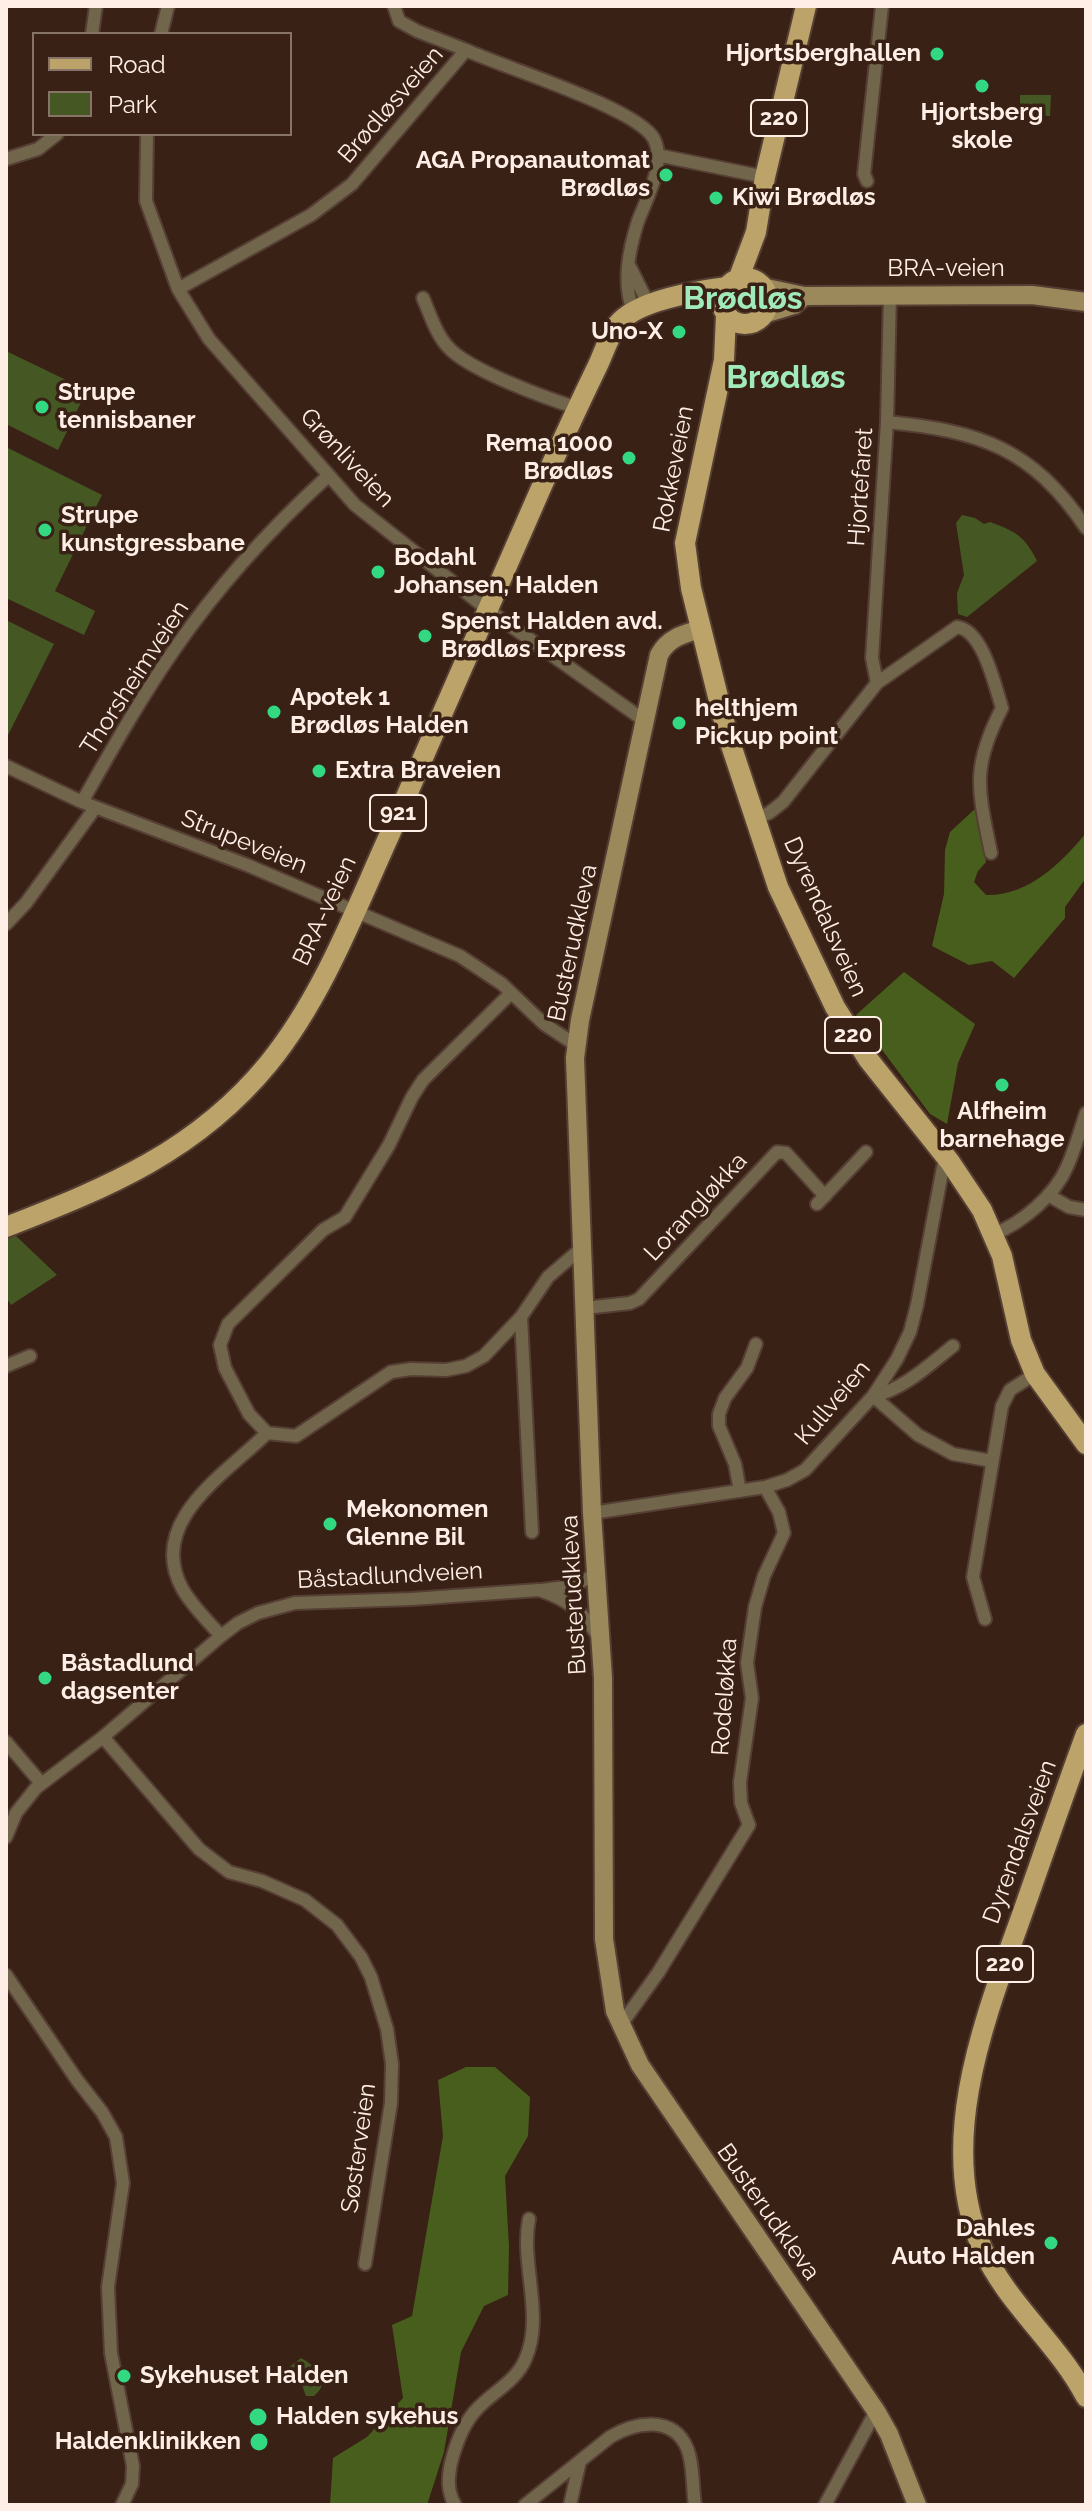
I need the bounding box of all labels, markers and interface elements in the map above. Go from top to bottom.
legend [32,32,292,136]
place label: Hjortsberghallen [726,40,921,68]
street label: Brødløsveien [333,41,449,169]
marker: Hjortsberghallen [928,45,946,63]
text: Road [108,50,166,79]
marker: Hjortsberg skole [973,77,991,95]
text: Park [108,90,157,119]
place label: Hjortsberg skole [920,99,1044,155]
road number: 220 [751,100,807,136]
place label: AGA Propanautomat Brødløs [416,147,650,203]
marker: AGA Propanautomat Brødløs [657,166,675,184]
place label: Kiwi Brødløs [732,184,876,212]
marker: Kiwi Brødløs [707,189,725,207]
street label: BRA-veien [887,255,1005,283]
district label: Brødløs [683,280,803,318]
place label: Uno-X [591,318,663,346]
marker: Uno-X [670,323,688,341]
district label: Brødløs [726,359,846,397]
place label: Strupe tennisbaner [58,379,196,435]
marker: Strupe tennisbaner [33,398,51,416]
street label: Grønliveien [294,402,400,514]
street label: Rokkeveien [648,403,700,535]
street label: Hjortefaret [842,427,880,547]
place label: Rema 1000 Brødløs [485,430,613,486]
marker: Rema 1000 Brødløs [620,449,638,467]
place label: Strupe kunstgressbane [61,502,245,558]
marker: Strupe kunstgressbane [36,521,54,539]
place label: Bodahl Johansen, Halden [394,544,598,600]
marker: Bodahl Johansen, Halden [369,563,387,581]
street label: Thorsheimveien [75,596,195,760]
place label: Spenst Halden avd. Brødløs Express [441,608,663,664]
marker: Spenst Halden avd. Brødløs Express [416,627,434,645]
place label: Apotek 1 Brødløs Halden [290,684,469,740]
place label: helthjem Pickup point [695,695,838,751]
marker: Apotek 1 Brødløs Halden [265,703,283,721]
marker: helthjem Pickup point [670,714,688,732]
place label: Extra Braveien [335,757,501,785]
marker: Extra Braveien [310,762,328,780]
road number: 921 [370,795,426,831]
street label: Strupeveien [177,804,311,880]
street label: Dyrendalsveien [777,833,873,1001]
street label: BRA-veien [287,852,363,970]
street label: Busterudkleva [542,862,604,1024]
road number: 220 [825,1017,881,1053]
marker: Alfheim barnehage [993,1076,1011,1094]
place label: Alfheim barnehage [939,1098,1065,1154]
street label: Lorangløkka [639,1147,753,1267]
street label: Kullveien [789,1355,877,1451]
place label: Mekonomen Glenne Bil [346,1496,488,1552]
street label: Busterudkleva [555,1514,593,1676]
marker: Mekonomen Glenne Bil [321,1515,339,1533]
street label: Båstadlundveien [296,1557,484,1595]
street label: Rodeløkka [707,1637,743,1757]
place label: Båstadlund dagsenter [61,1650,194,1706]
marker: Båstadlund dagsenter [36,1669,54,1687]
street label: Dyrendalsveien [977,1756,1063,1928]
road number: 220 [977,1946,1033,1982]
street label: Søsterveien [336,2081,382,2215]
street label: Busterudkleva [710,2138,826,2286]
place label: Dahles Auto Halden [891,2215,1035,2271]
marker: Dahles Auto Halden [1042,2234,1060,2252]
place label: Sykehuset Halden [140,2362,349,2390]
marker: Sykehuset Halden [115,2367,133,2385]
place label: Halden sykehus [276,2403,458,2431]
marker: Halden sykehus [247,2406,269,2428]
place label: Haldenklinikken [55,2428,241,2456]
marker: Haldenklinikken [248,2431,270,2453]

